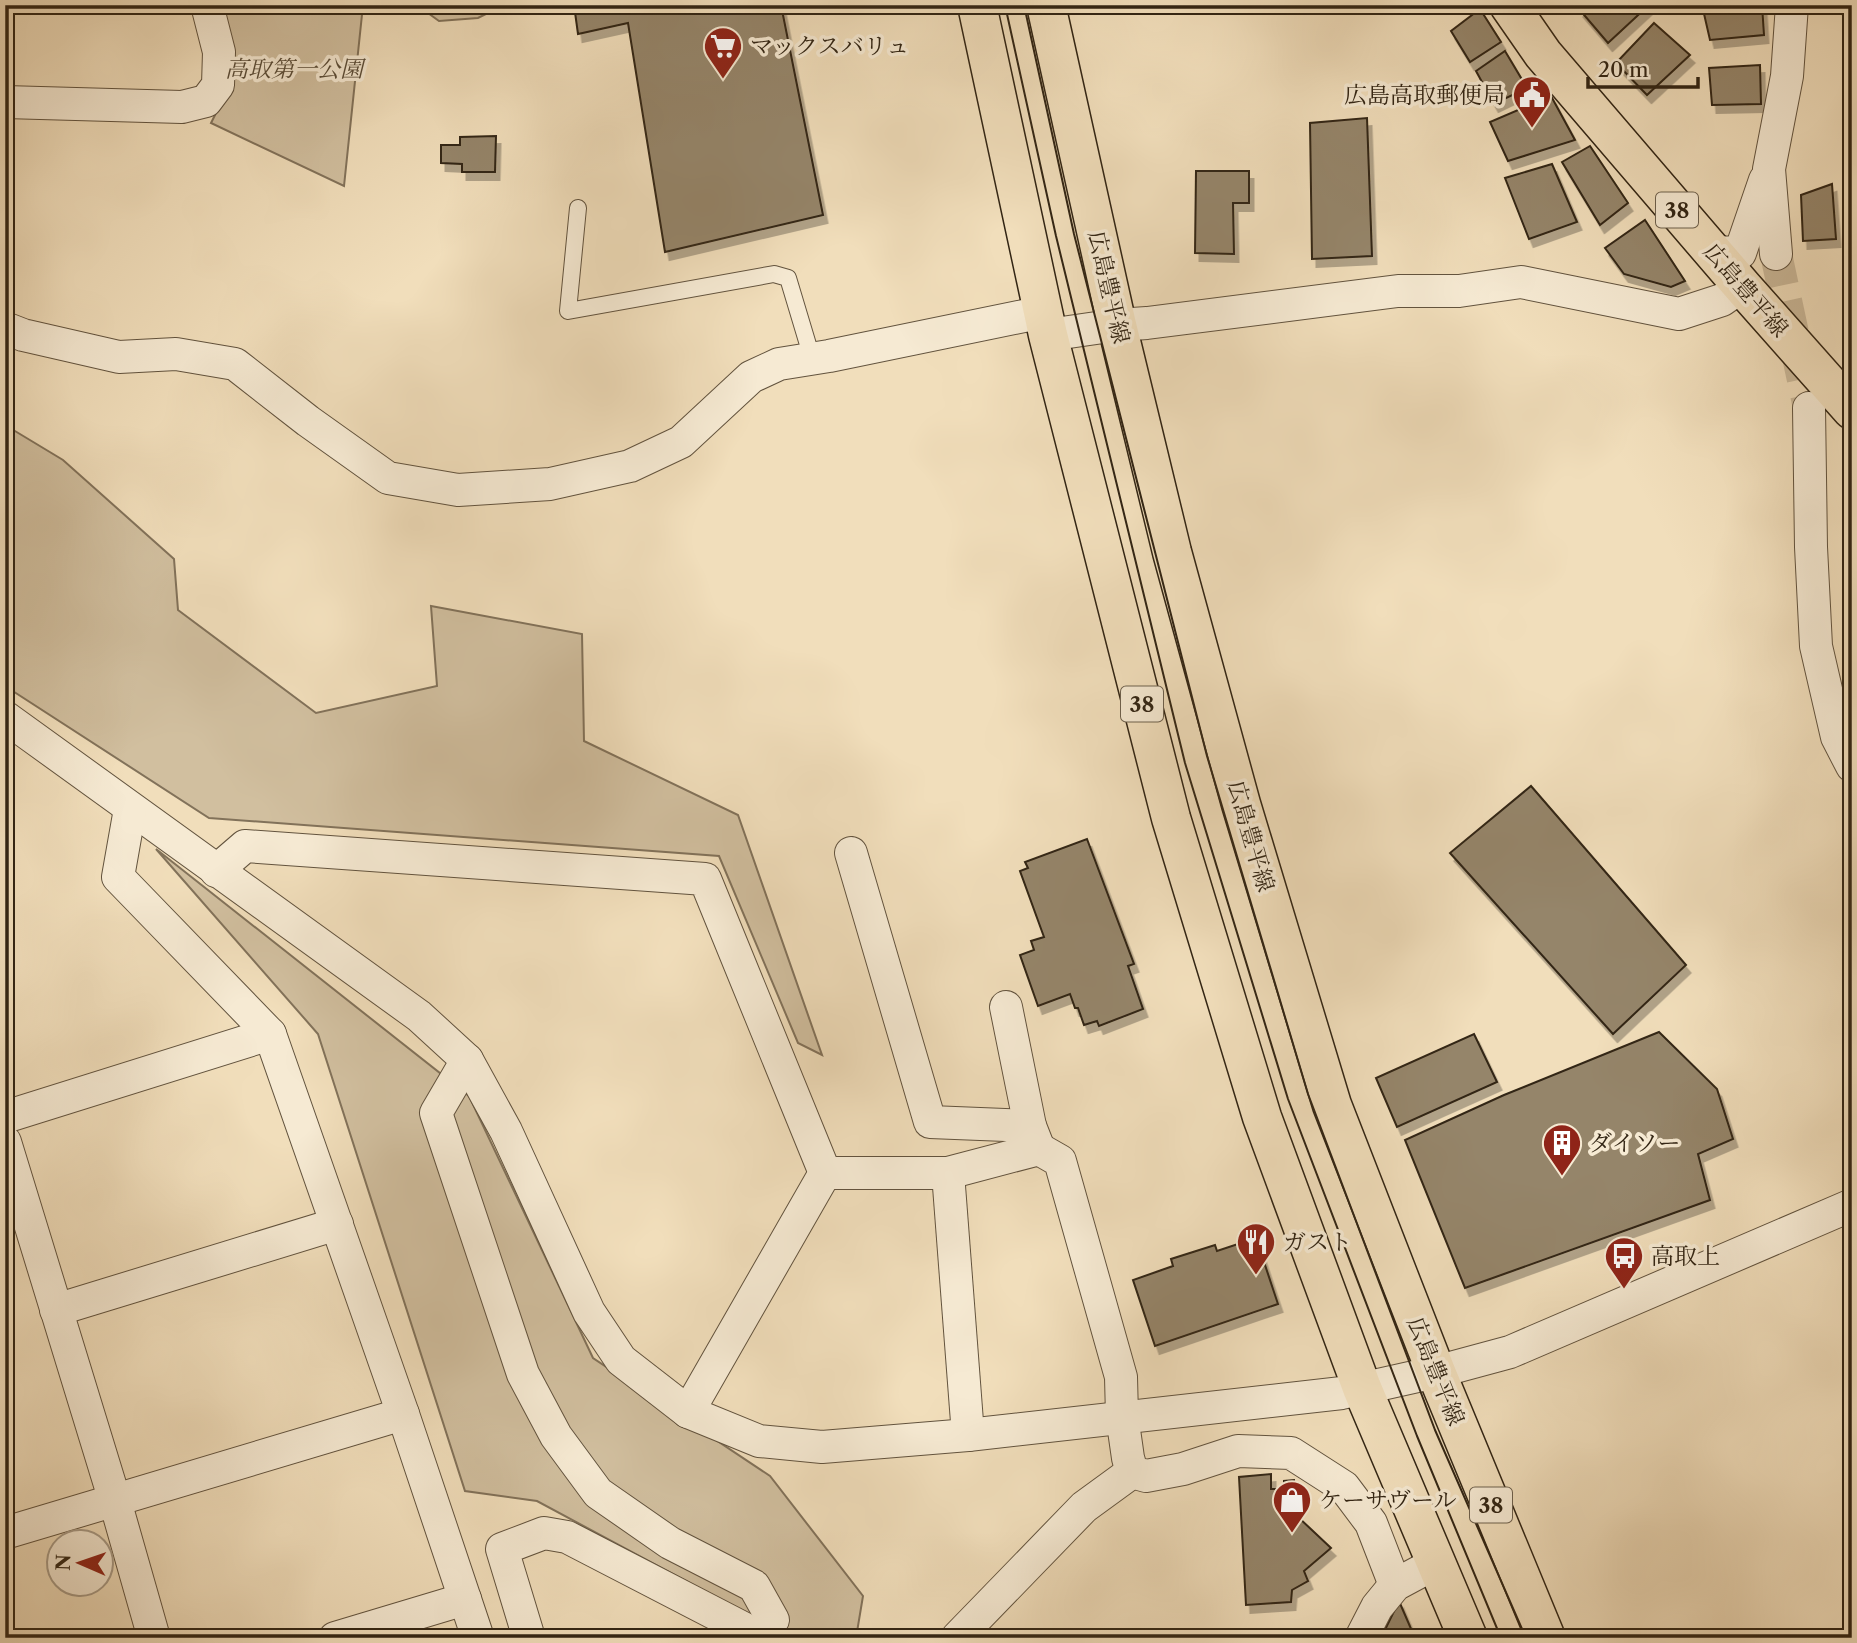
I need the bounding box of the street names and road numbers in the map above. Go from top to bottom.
road number: 38 [1656,192,1698,228]
street label: 広島豊平線 [1082,228,1136,346]
street label: 広島豊平線 [1698,237,1794,343]
road number: 38 [1121,686,1163,722]
street label: 広島豊平線 [1222,777,1280,895]
street label: 広島豊平線 [1401,1312,1471,1430]
road number: 38 [1470,1488,1512,1522]

